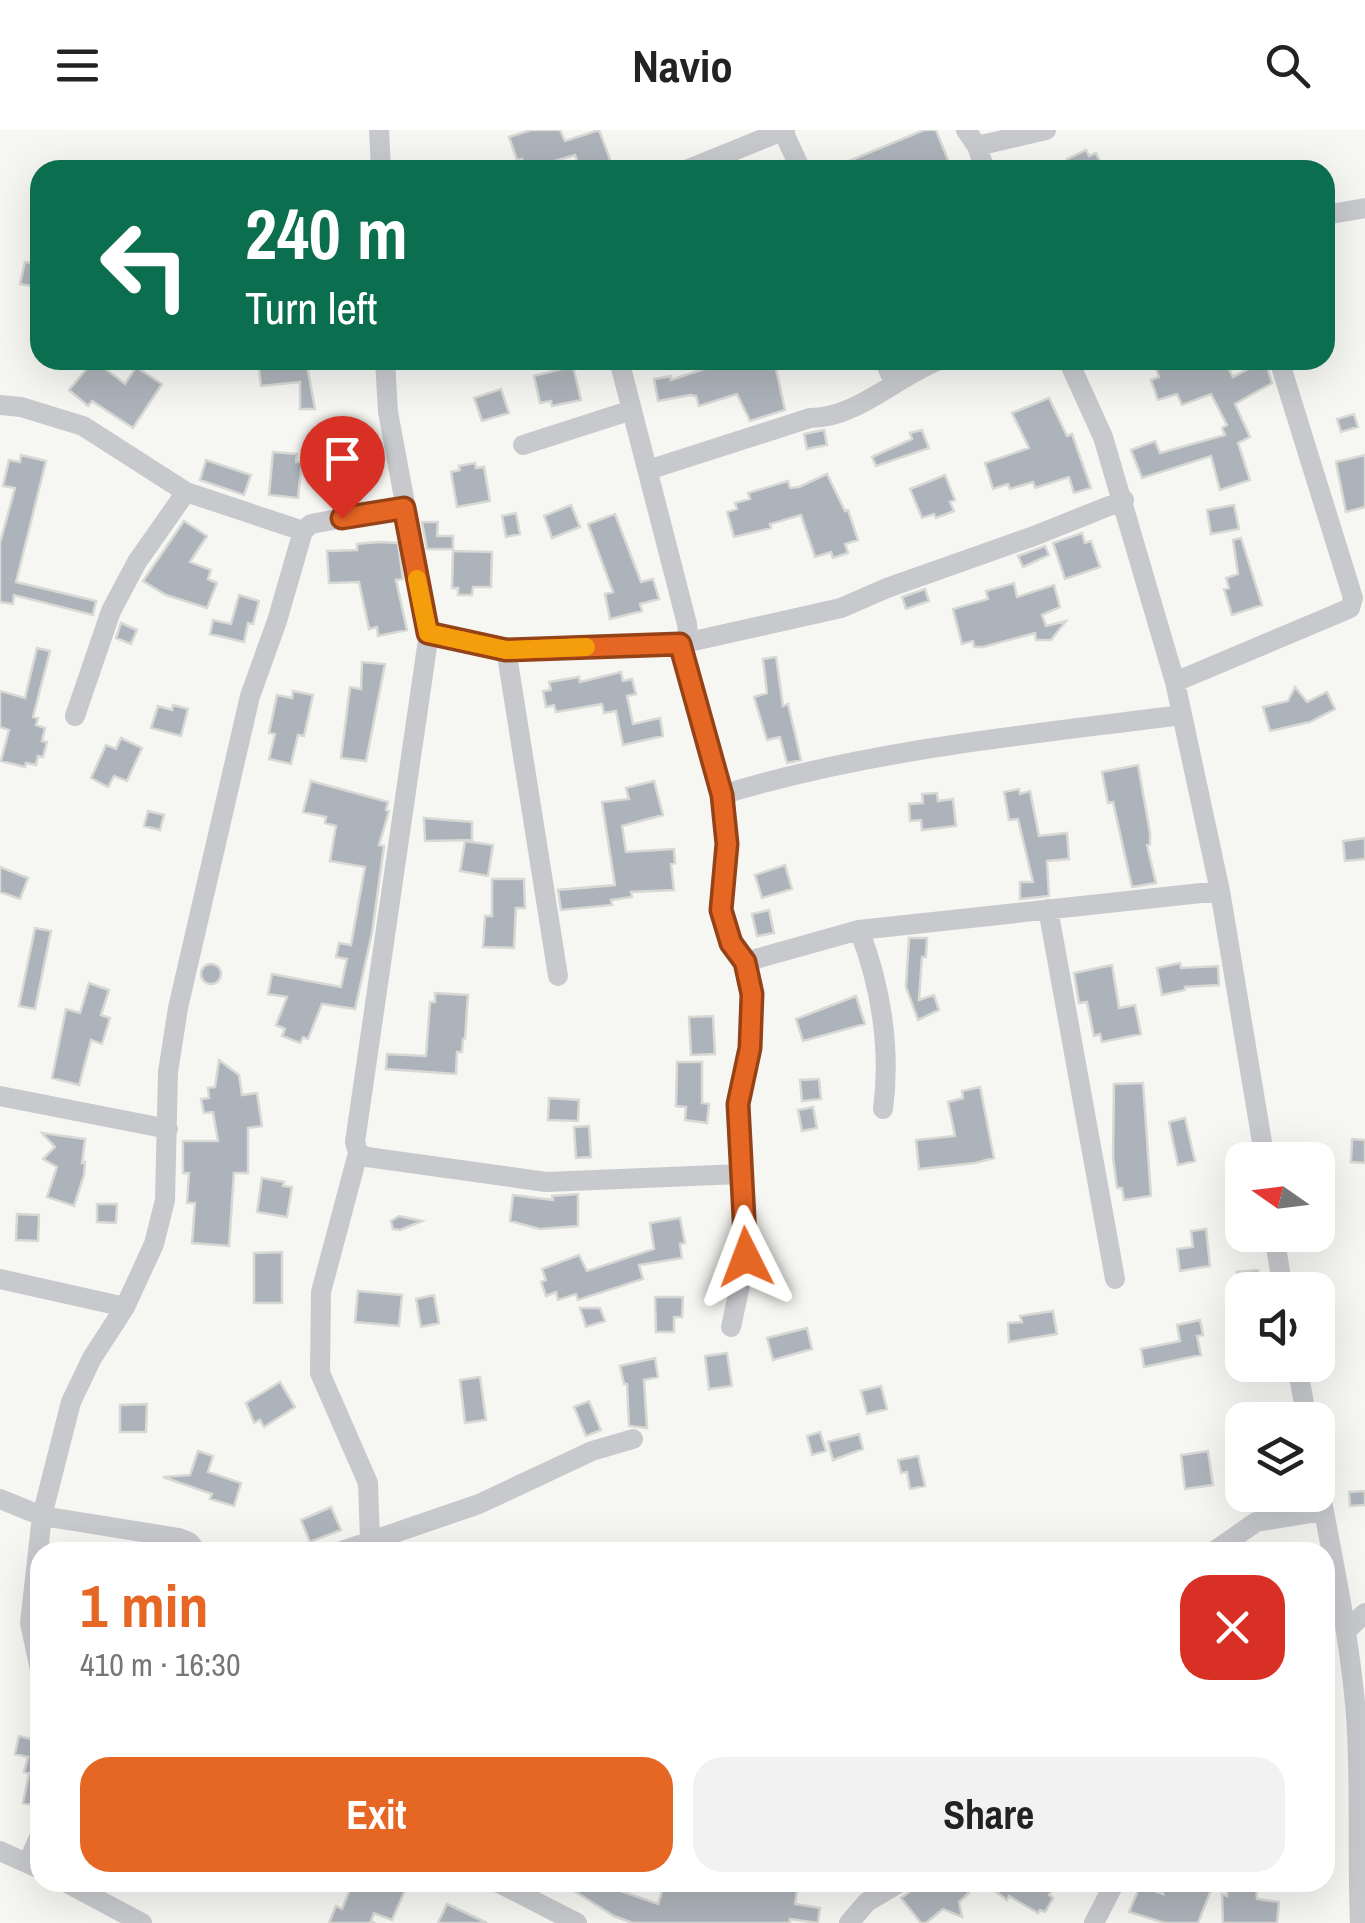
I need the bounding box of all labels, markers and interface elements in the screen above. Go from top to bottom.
text: Navio [632,35,733,96]
icon: menu [50,38,105,93]
icon: search [1260,38,1315,93]
text: 240 m [245,187,408,281]
icon: left [80,200,210,330]
text: Turn left [245,277,377,338]
pin [300,416,385,519]
icon: arrive [315,431,370,486]
north arrow [1225,1142,1335,1252]
map controls [1225,1142,1335,1512]
position arrow [694,1205,798,1309]
button: sound [1225,1272,1335,1382]
button: layers [1225,1402,1335,1512]
text: 1 min [80,1565,209,1646]
button: close [1180,1575,1285,1680]
text: 410 m · 16:30 [80,1643,240,1686]
button: Exit [80,1757,673,1872]
button: Share [693,1757,1285,1872]

